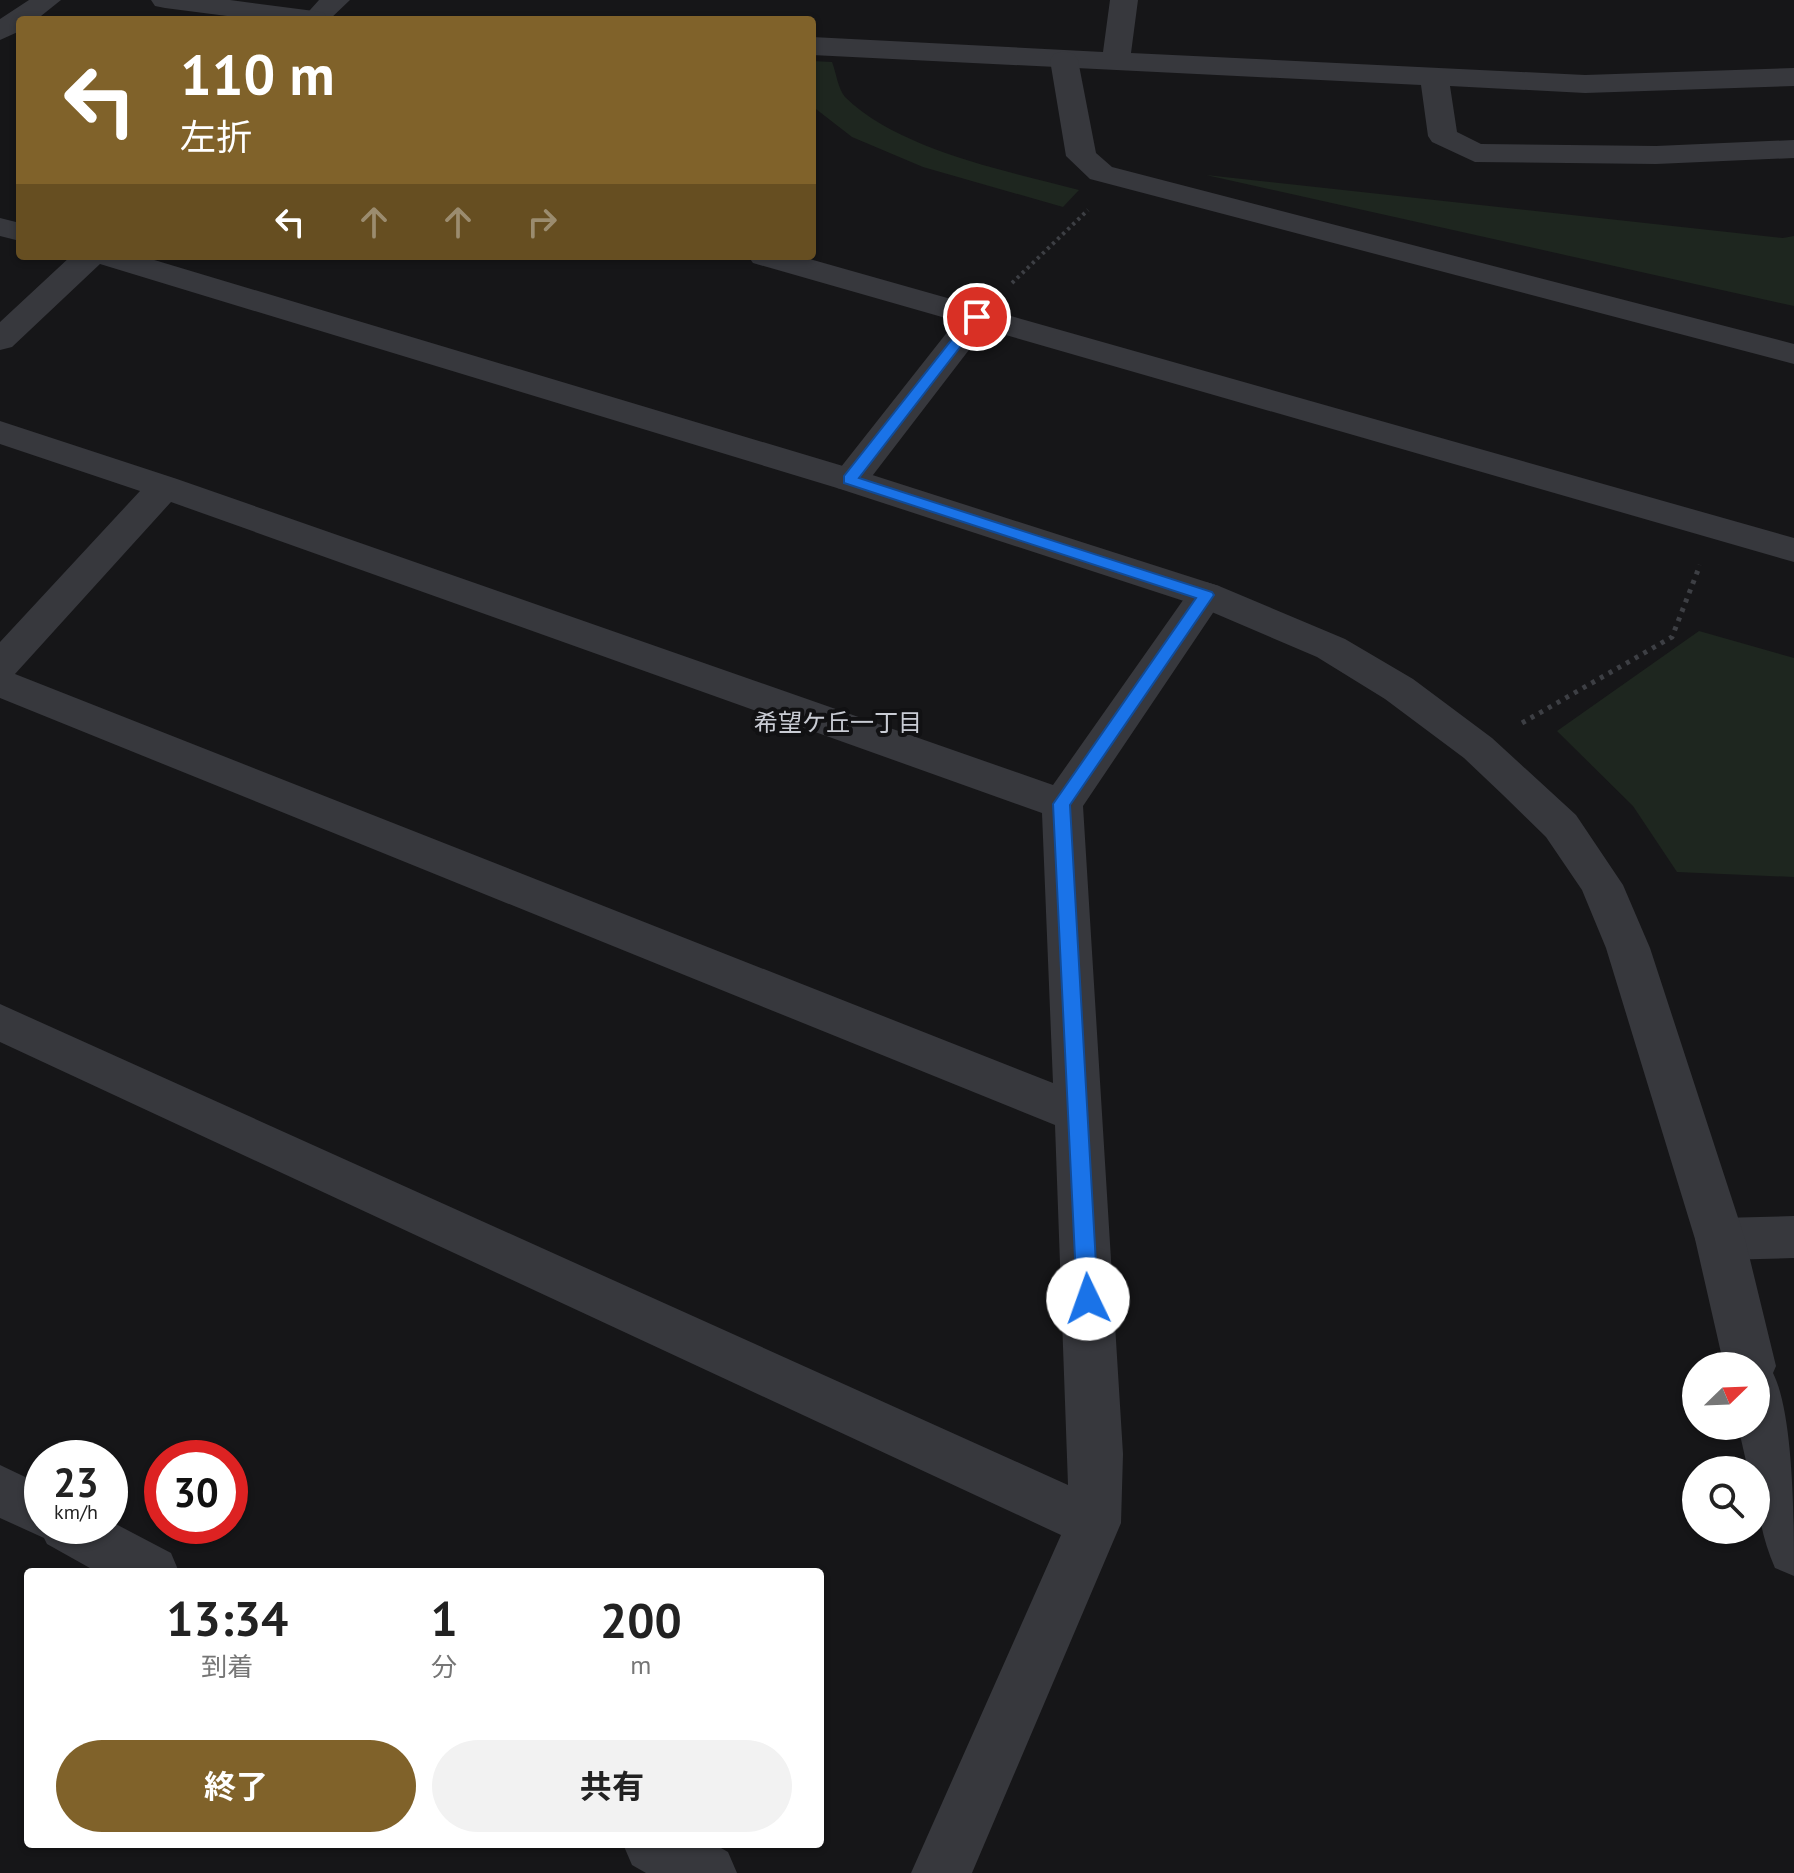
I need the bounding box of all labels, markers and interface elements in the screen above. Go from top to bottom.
text: 110 m [180,38,335,110]
icon: left [48,48,152,152]
text: 左折 [180,113,252,160]
icon: left [268,200,312,244]
icon: ahead [352,200,396,244]
icon: ahead [436,200,480,244]
icon: right [520,200,564,244]
pin [943,283,1011,351]
icon: arrive [955,295,999,339]
district label: 希望ケ丘一丁目 [754,707,922,738]
position arrow [1046,1257,1130,1341]
north arrow [1682,1352,1770,1440]
map controls [1682,1352,1770,1544]
speed limit sign: 30 [144,1440,248,1544]
text: 23 [53,1456,99,1508]
button: search [1682,1456,1770,1544]
text: km/h [54,1499,98,1525]
text: 13:34 [166,1587,288,1649]
text: 1 [430,1587,458,1649]
text: 200 [600,1589,682,1651]
text: m [630,1648,651,1681]
text: 到着 [201,1650,253,1683]
text: 分 [431,1650,457,1683]
button: 終了 [56,1740,416,1832]
button: 共有 [432,1740,792,1832]

